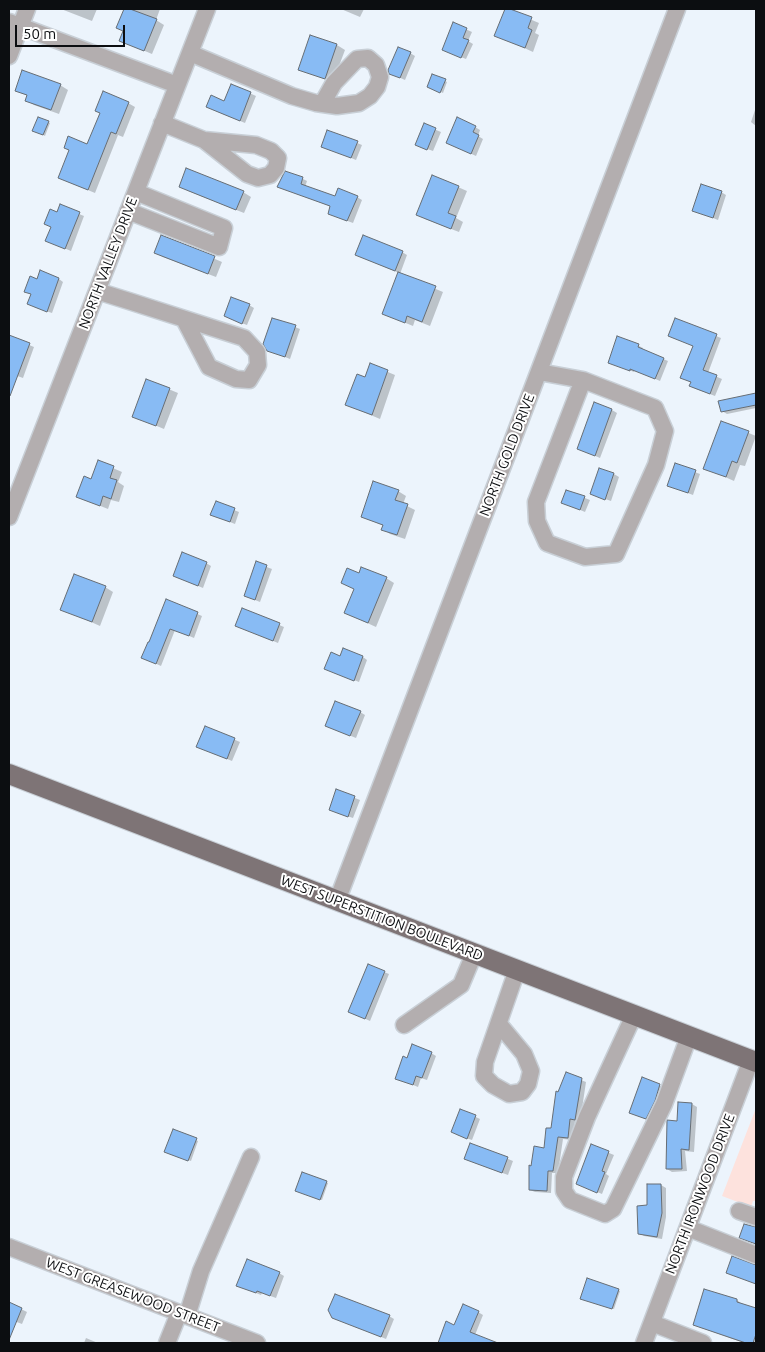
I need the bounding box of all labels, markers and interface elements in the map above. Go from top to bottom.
scale bar [18,15,128,47]
text: 50 m [23,25,56,42]
street label: NORTH VALLEY DRIVE [75,195,141,331]
street label: NORTH GOLD DRIVE [476,391,538,519]
street label: WEST SUPERSTITION BOULEVARD [279,872,485,964]
street label: NORTH IRONWOOD DRIVE [662,1112,738,1276]
street label: WEST GREASEWOOD STREET [44,1254,222,1336]

